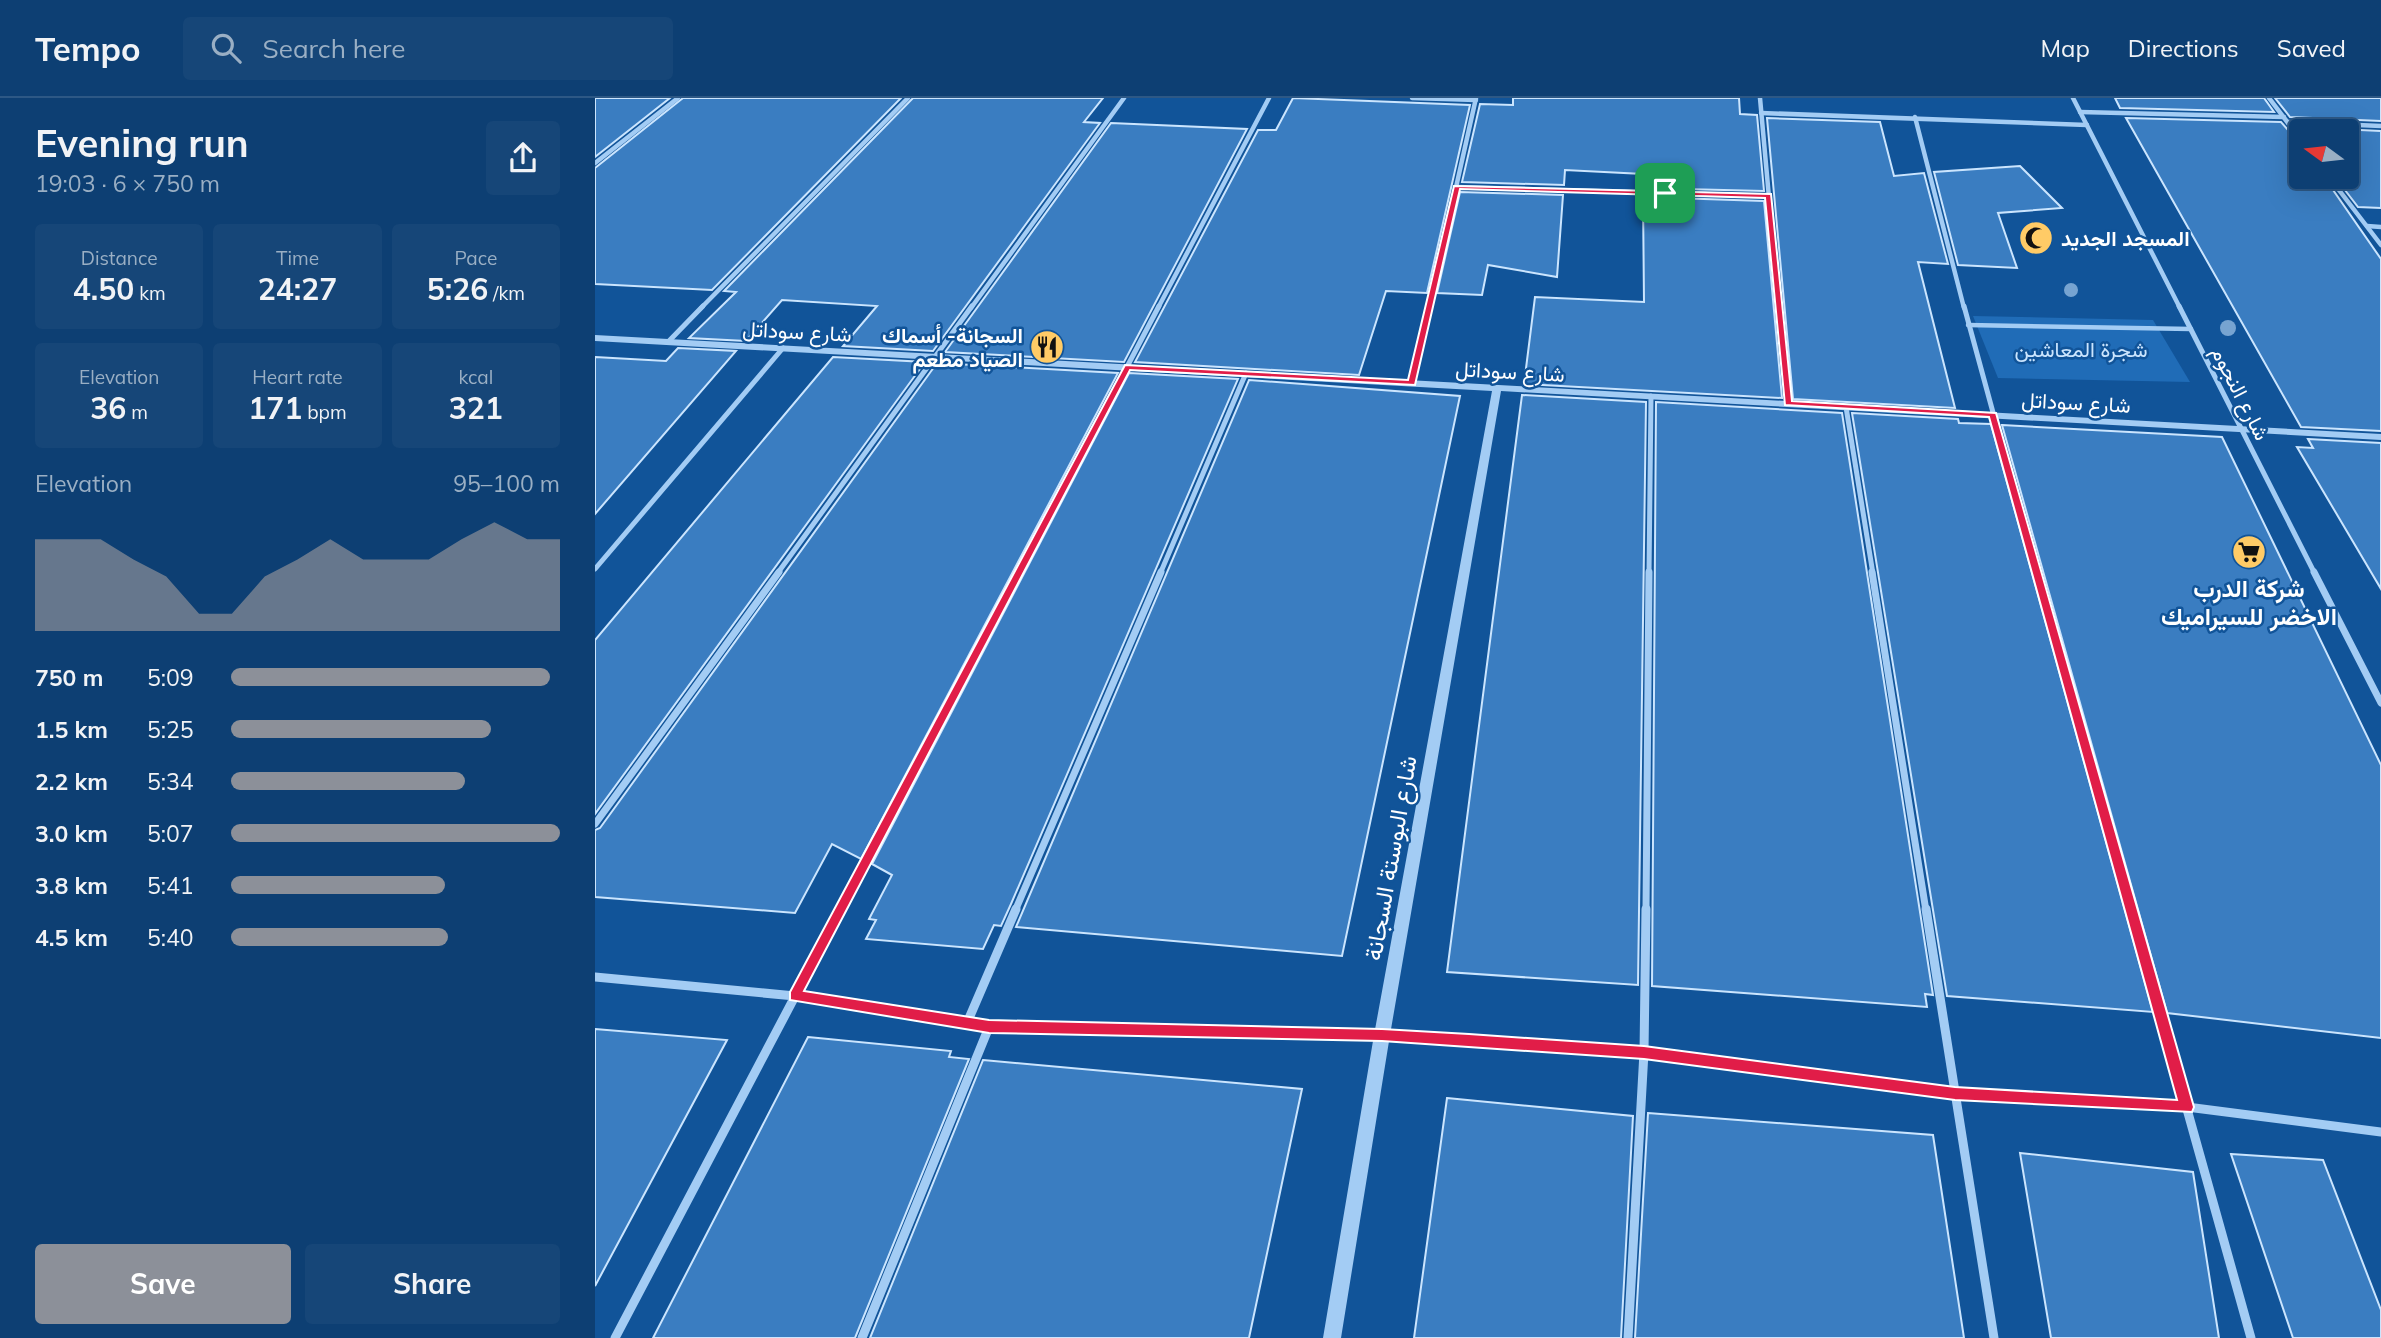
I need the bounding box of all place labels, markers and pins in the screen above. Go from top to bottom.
pin [1635,163,1695,223]
mosque icon: المسجد الجديد [2017,219,2055,257]
place label: المسجد الجديد [2061,225,2190,251]
place label: السجانة- أسماك الصياد مطعم [882,322,1023,374]
restaurant icon: السجانة- أسماك الصياد مطعم [1028,328,1066,366]
supermarket icon: شركة الدرب الاخضر للسيراميك [2230,533,2268,571]
place label: شركة الدرب الاخضر للسيراميك [2161,573,2337,632]

